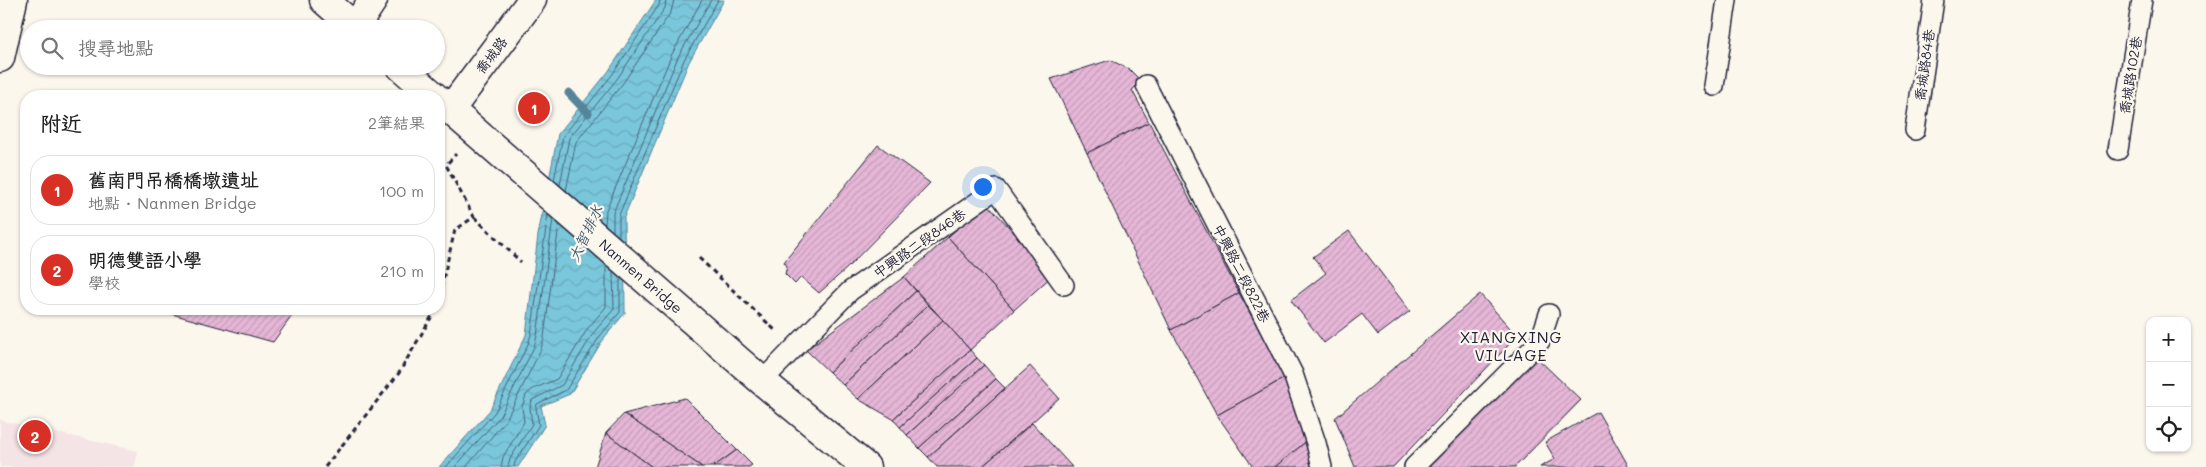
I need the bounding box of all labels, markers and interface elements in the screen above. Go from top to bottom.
search box [20,20,445,75]
street label: 喬城路84巷 [1910,27,1939,102]
street label: 喬城路 [471,33,511,77]
icon: search [38,34,66,62]
street label: 喬城路102巷 [2114,34,2146,115]
text: 搜尋地點 [78,35,154,60]
pin: 1 [518,89,550,127]
text: 附近 [40,109,82,136]
text: 2筆結果 [368,112,425,133]
text: 舊南門吊橋橋墩遺址 [88,167,259,192]
your location [970,174,996,200]
text: 1 [53,180,61,201]
text: 100 m [379,180,424,201]
text: 地點 · Nanmen Bridge [88,192,257,213]
water label: 大智排水 [563,201,607,264]
street label: 中興路二段846巷 [869,203,970,282]
street label: 中興路二段822巷 [1209,221,1275,326]
street label: Nanmen Bridge [595,235,687,317]
text: 明德雙語小學 [88,247,202,272]
text: 2 [53,260,61,281]
text: 210 m [380,260,424,281]
text: 學校 [88,272,120,293]
map controls [2146,317,2191,452]
button: + [2146,317,2191,362]
district label: XIANGXING VILLAGE [1460,326,1562,365]
button: − [2146,362,2191,407]
button: locate [2146,407,2191,452]
pin: 2 [19,417,51,455]

